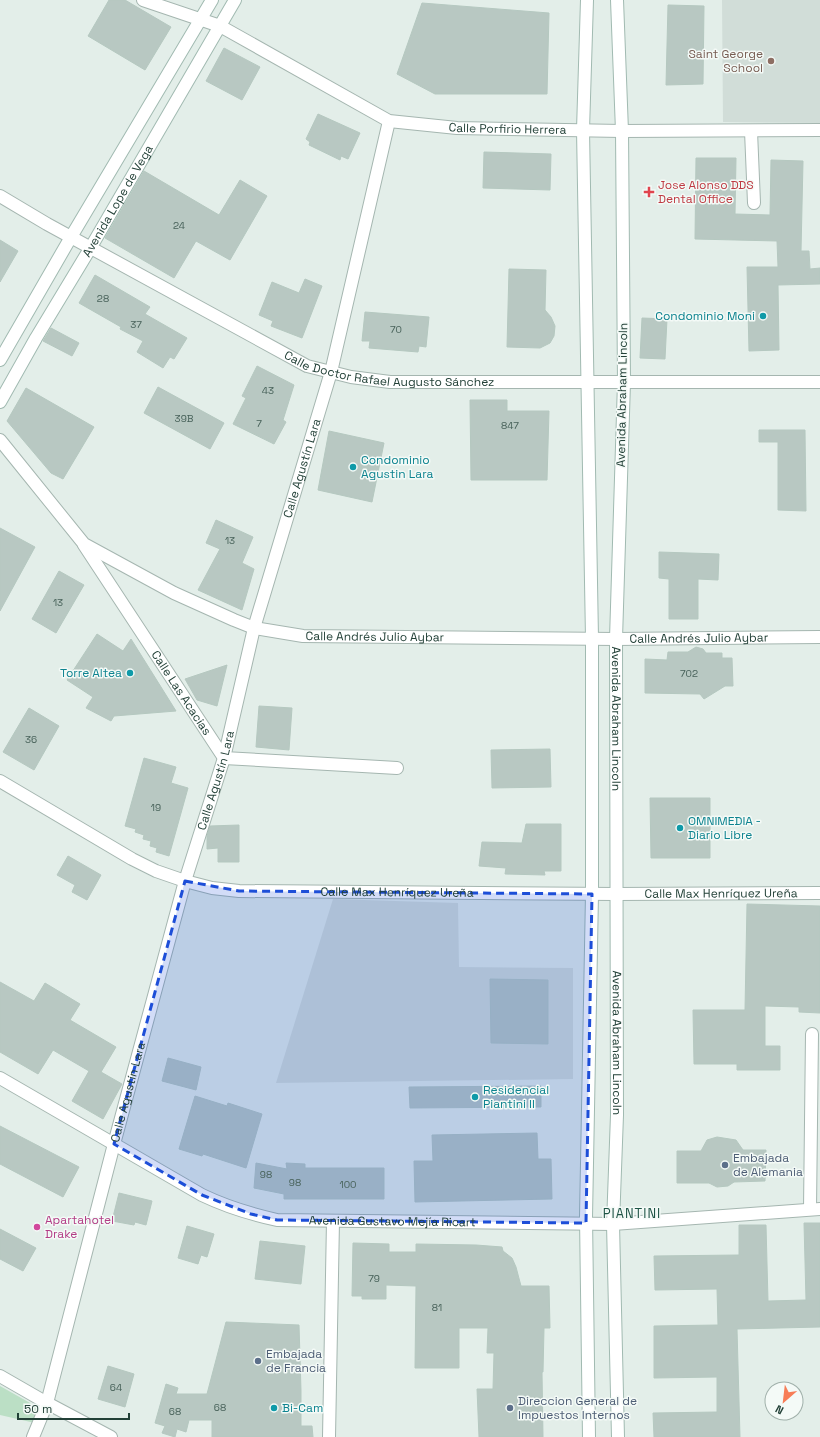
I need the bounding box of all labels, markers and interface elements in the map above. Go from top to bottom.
place label: Saint George School [688,46,763,76]
marker: Saint George School [766,56,776,66]
street label: Calle Porfirio Herrera [448,119,567,138]
street label: Avenida Lope de Vega [79,142,157,260]
place label: Jose Alonso DDS Dental Office [658,177,754,207]
marker: Jose Alonso DDS Dental Office [643,186,655,198]
house number: 24 [173,219,185,232]
house number: 28 [97,292,109,305]
place label: Condominio Moni [655,308,755,324]
marker: Condominio Moni [758,311,768,321]
house number: 37 [130,318,142,331]
house number: 70 [390,323,402,336]
street label: Avenida Abraham Lincoln [613,323,631,467]
street label: Calle Doctor Rafael Augusto Sánchez [281,347,494,390]
house number: 43 [262,384,274,397]
house number: 39B [175,412,194,425]
street label: Calle Agustín Lara [280,416,325,520]
house number: 7 [256,417,262,430]
house number: 847 [501,419,519,432]
place label: Condominio Agustin Lara [361,452,433,482]
marker: Condominio Agustin Lara [348,462,358,472]
house number: 13 [225,534,235,547]
house number: 13 [53,596,63,609]
street label: Calle Andrés Julio Aybar [305,628,445,645]
street label: Calle Andrés Julio Aybar [629,630,769,647]
street label: Avenida Abraham Lincoln [608,646,624,791]
street label: Calle Las Acacias [148,647,215,738]
place label: Torre Altea [60,665,122,681]
house number: 702 [680,667,698,680]
marker: Torre Altea [125,668,135,678]
street label: Calle Agustín Lara [194,729,238,832]
house number: 36 [25,733,37,746]
house number: 19 [151,801,161,814]
place label: OMNIMEDIA - Diario Libre [688,813,761,843]
marker: OMNIMEDIA - Diario Libre [675,823,685,833]
street label: Calle Max Henríquez Ureña [320,884,474,901]
street label: Calle Max Henríquez Ureña [645,885,798,902]
street label: Avenida Abraham Lincoln [609,970,625,1115]
street label: Calle Agustín Lara [107,1040,149,1144]
place label: Residencial Piantini II [483,1082,549,1112]
marker: Residencial Piantini II [470,1092,480,1102]
place label: Embajada de Alemania [733,1150,803,1180]
marker: Embajada de Alemania [720,1160,730,1170]
house number: 98 [260,1168,272,1181]
house number: 98 [289,1176,301,1189]
house number: 100 [340,1178,357,1191]
district label: PIANTINI [603,1205,661,1222]
place label: Apartahotel Drake [45,1212,114,1242]
street label: Avenida Gustavo Mejía Ricart [309,1212,476,1230]
marker: Apartahotel Drake [32,1222,42,1232]
house number: 79 [368,1272,380,1285]
house number: 81 [432,1301,442,1314]
place label: Embajada de Francia [266,1346,326,1376]
marker: Embajada de Francia [253,1356,263,1366]
house number: 64 [110,1381,122,1394]
north arrow [764,1381,804,1421]
place label: Direccion General de Impuestos Internos [518,1393,637,1423]
scale bar [18,1395,129,1421]
place label: Bi-Cam [282,1400,323,1416]
text: 50 m [24,1401,52,1417]
house number: 68 [214,1401,226,1414]
text: N [773,1402,786,1418]
marker: Bi-Cam [269,1403,279,1413]
marker: Direccion General de Impuestos Internos [505,1403,515,1413]
house number: 68 [169,1405,181,1418]

